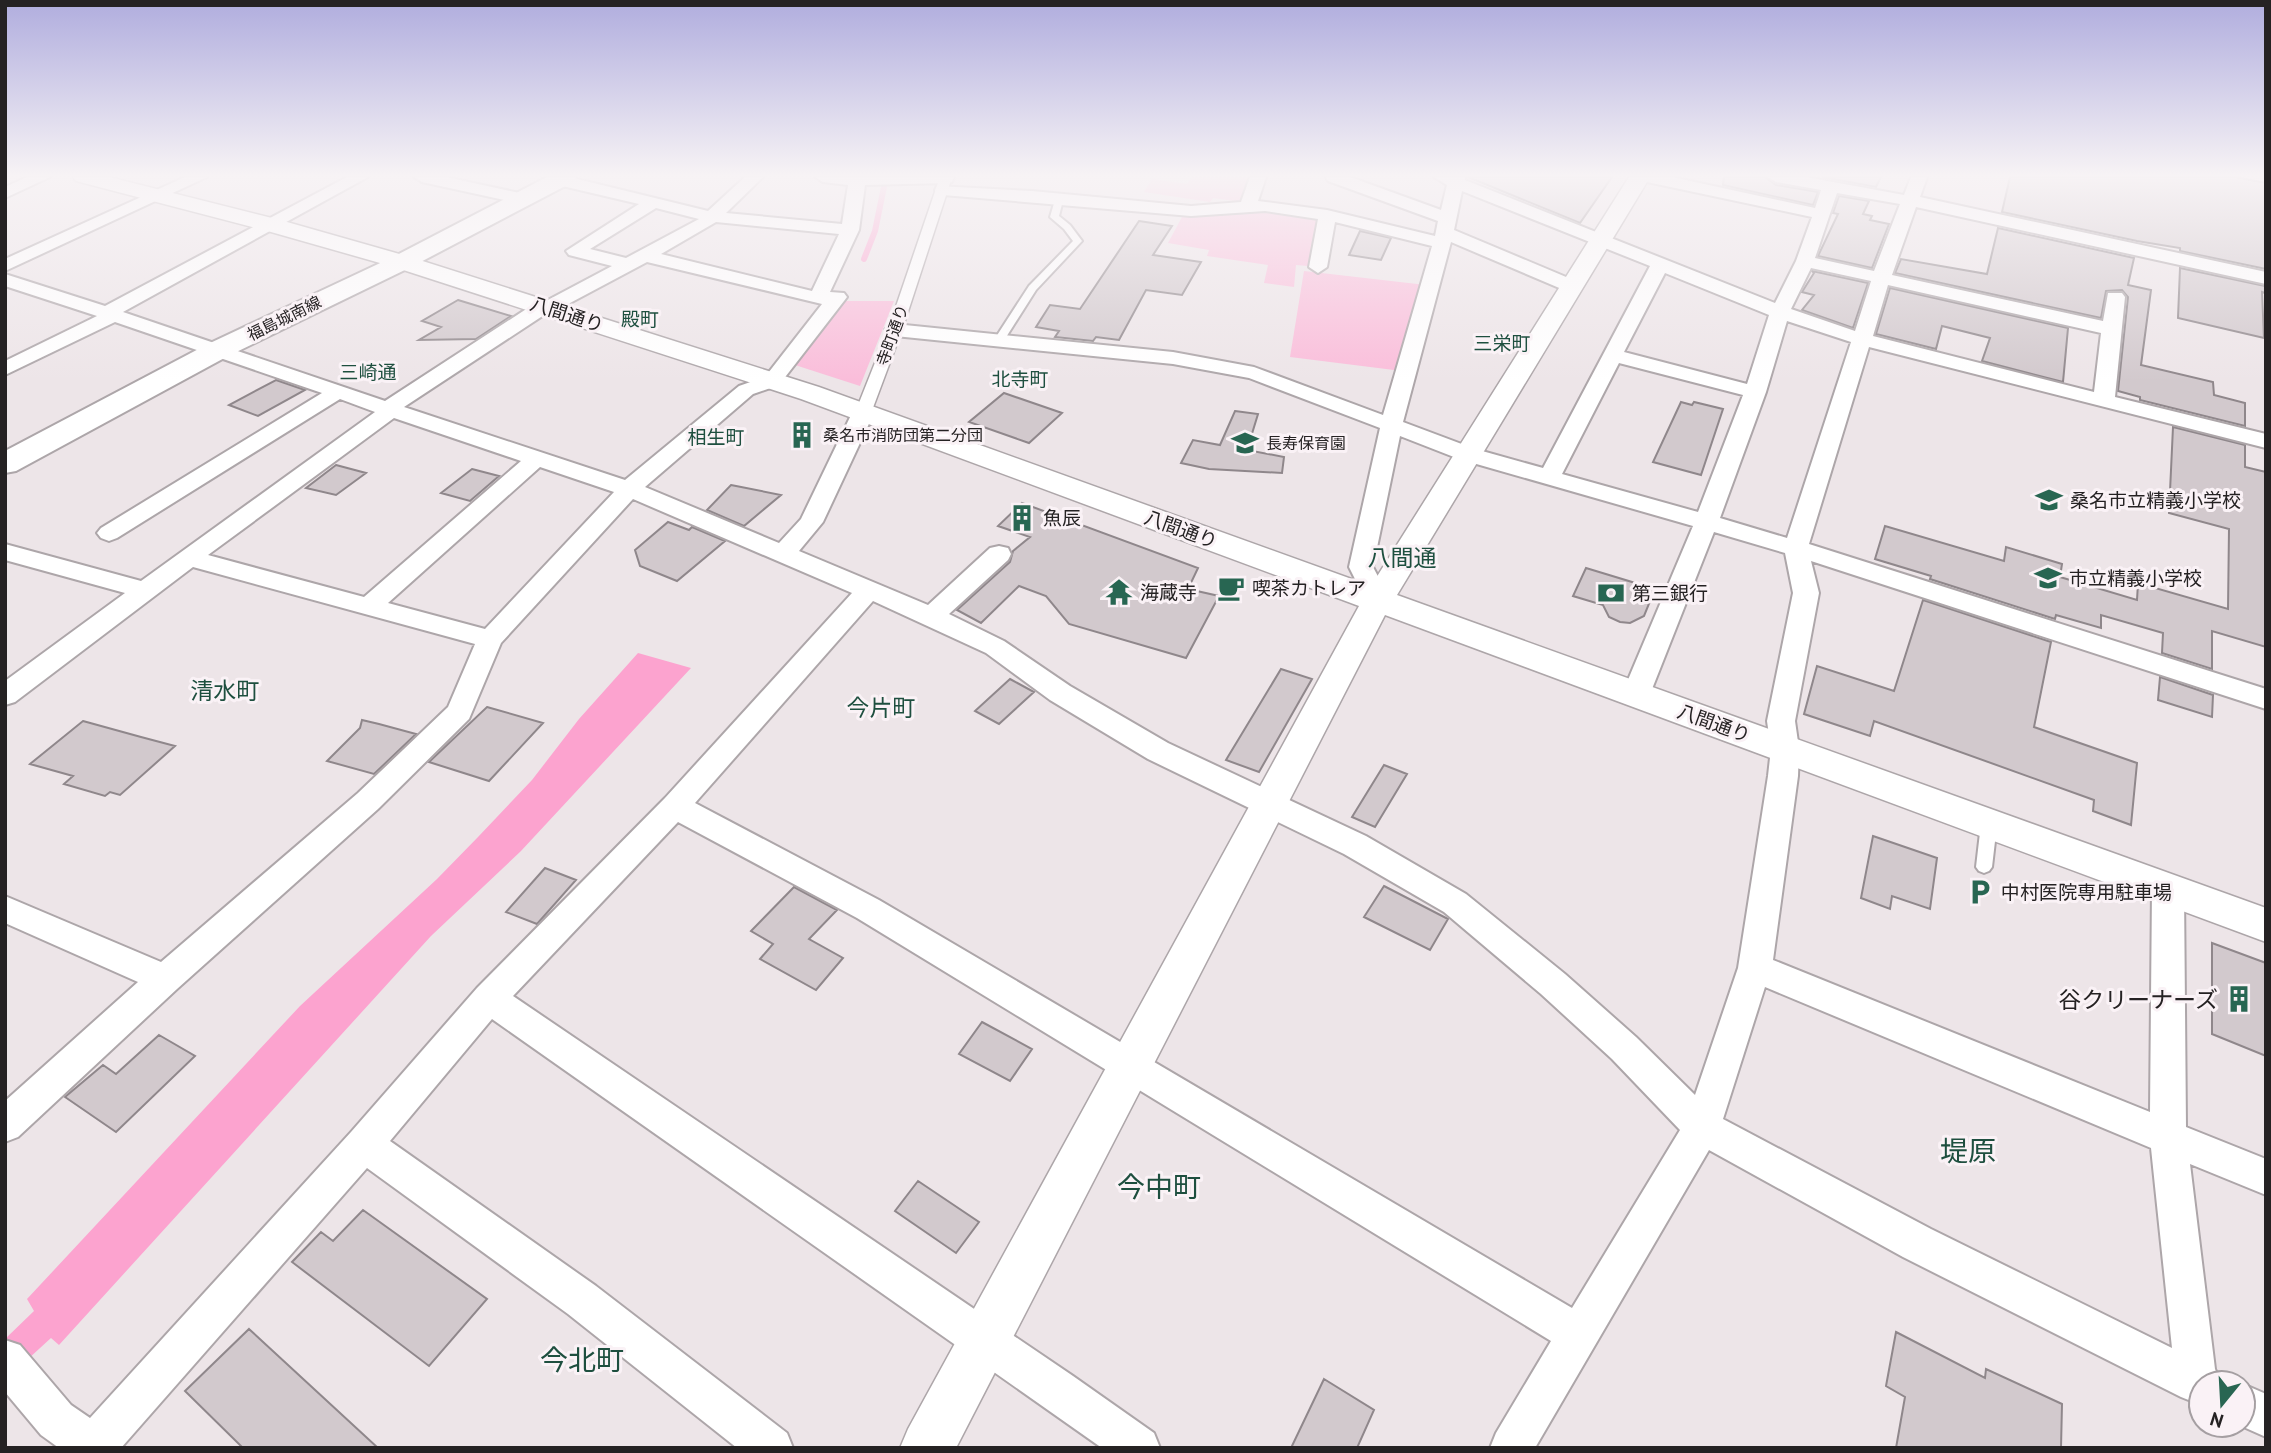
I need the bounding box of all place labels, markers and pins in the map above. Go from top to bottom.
building icon: 桑名市消防団第二分団 [787,420,817,450]
place label: 桑名市消防団第二分団 [823,425,983,445]
school or university icon: 長寿保育園 [1230,428,1260,458]
place label: 長寿保育園 [1266,433,1346,453]
school or university icon: 桑名市立精義小学校 [2034,485,2064,515]
place label: 桑名市立精義小学校 [2070,488,2241,512]
building icon: 魚辰 [1007,503,1037,533]
place label: 魚辰 [1043,506,1081,530]
school or university icon: 市立精義小学校 [2033,563,2063,593]
place label: 市立精義小学校 [2069,566,2202,590]
cafe icon: 喫茶カトレア [1216,573,1246,603]
place label: 喫茶カトレア [1252,576,1366,600]
temple icon: 海蔵寺 [1104,577,1134,607]
bank icon: 第三銀行 [1596,578,1626,608]
place label: 海蔵寺 [1140,580,1197,604]
place label: 第三銀行 [1632,581,1708,605]
parking icon: 中村医院専用駐車場 [1965,877,1995,907]
place label: 中村医院専用駐車場 [2001,880,2172,904]
building icon: 谷クリーナーズ [2224,984,2254,1014]
place label: 谷クリーナーズ [2058,985,2218,1014]

